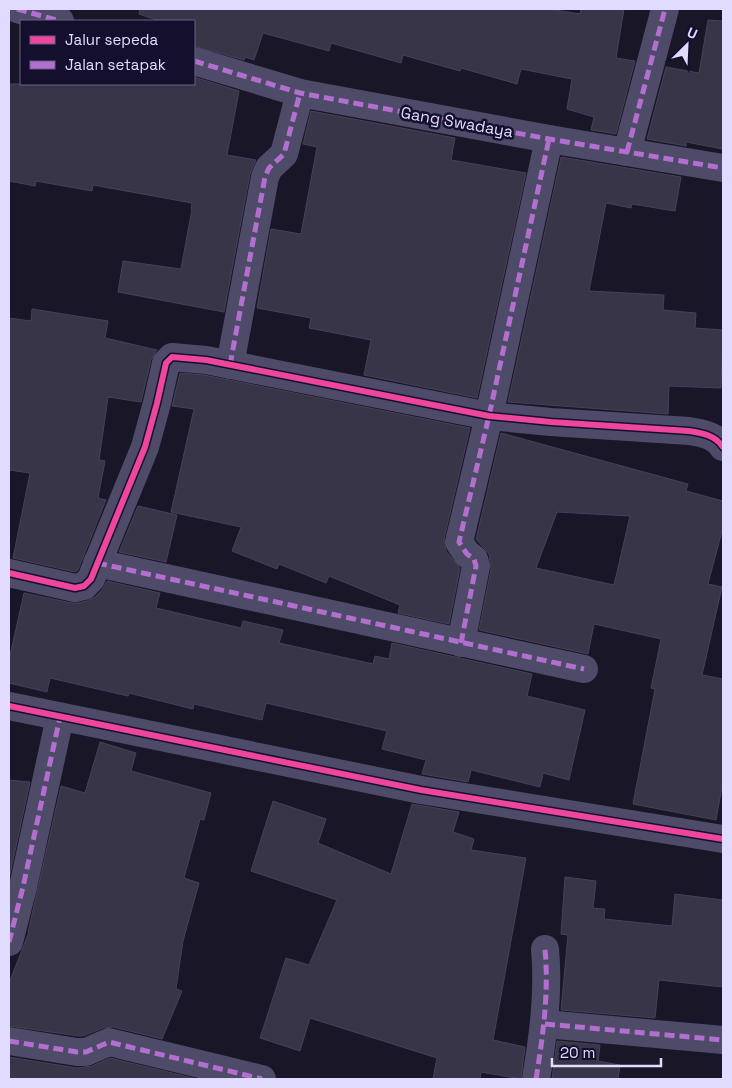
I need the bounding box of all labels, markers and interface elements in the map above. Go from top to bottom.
legend [20,20,195,85]
north arrow [662,20,712,70]
text: U [684,23,700,43]
text: Jalur sepeda [65,30,159,49]
text: Jalan setapak [65,55,166,74]
street label: Gang Swadaya [399,102,515,142]
scale bar [552,1036,661,1068]
text: 20 m [560,1043,595,1062]

